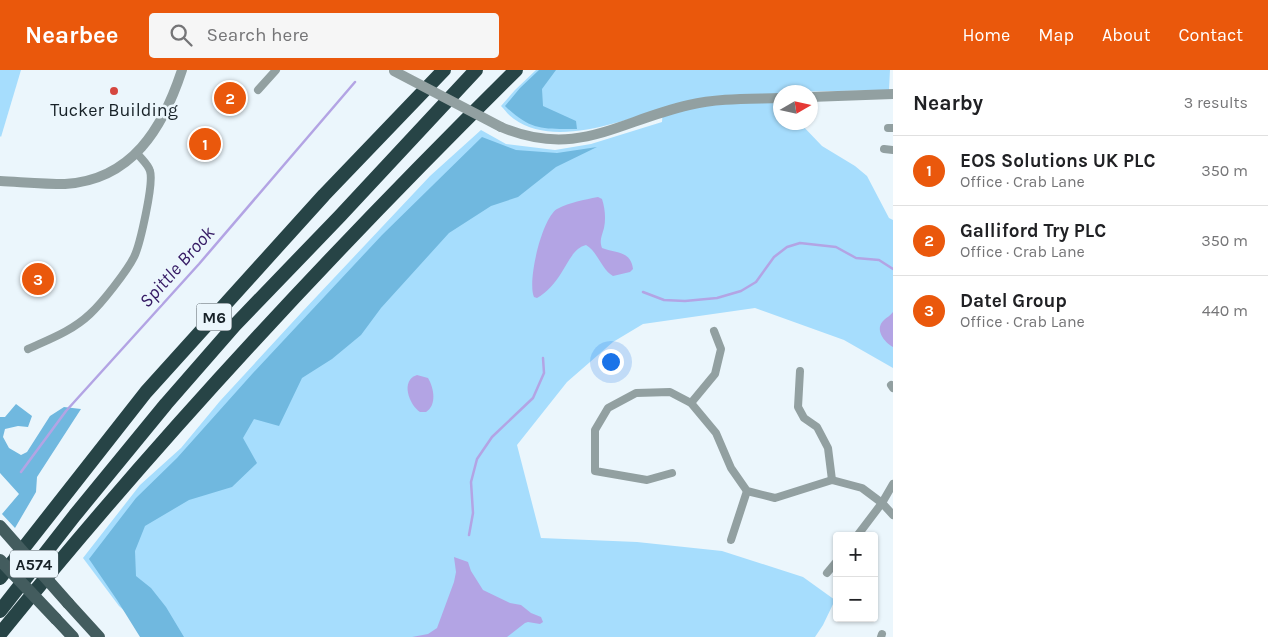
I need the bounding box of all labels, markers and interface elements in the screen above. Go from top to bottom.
search box [149,13,499,58]
text: Nearbee [25,21,119,49]
icon: search [167,21,195,49]
text: Search here [207,24,309,46]
text: Home [962,24,1010,46]
text: Map [1038,24,1074,46]
text: About [1102,24,1151,46]
text: Contact [1179,24,1243,46]
pin: 2 [214,79,246,117]
marker: Tucker Building [108,85,120,97]
north arrow [773,85,818,130]
text: Nearby [913,91,983,115]
text: 3 results [1184,93,1248,112]
place label: Tucker Building [50,99,178,121]
pin: 1 [189,125,221,163]
text: EOS Solutions UK PLC [960,150,1156,172]
text: 1 [926,161,932,180]
text: 350 m [1201,161,1248,180]
text: Office · Crab Lane [960,172,1085,191]
text: Galliford Try PLC [960,220,1106,242]
water label: Spittle Brook [135,222,219,312]
text: 2 [924,231,934,250]
text: 350 m [1201,231,1248,250]
text: Office · Crab Lane [960,242,1085,261]
pin: 3 [22,260,54,298]
text: Datel Group [960,290,1067,312]
text: 3 [924,301,934,320]
text: 440 m [1202,301,1248,320]
road number: M6 [196,303,232,330]
text: Office · Crab Lane [960,312,1085,331]
your location [598,349,624,375]
map controls [833,532,878,622]
button: + [833,532,878,577]
road number: A574 [10,550,58,578]
button: − [833,577,878,622]

